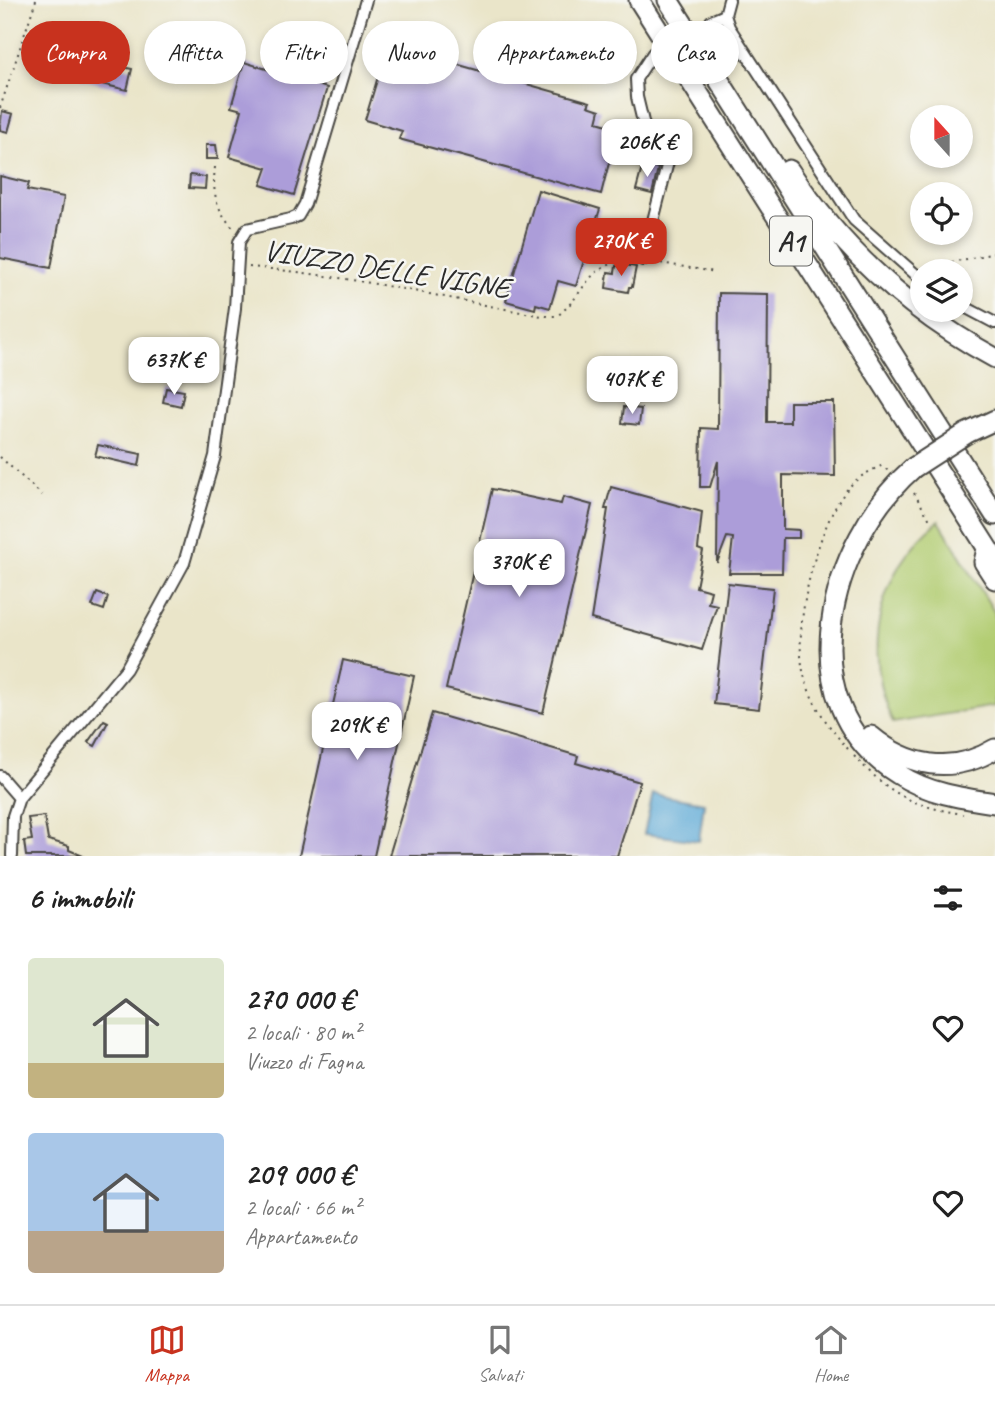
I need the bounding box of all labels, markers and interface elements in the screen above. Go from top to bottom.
chip: Compra [21,21,130,84]
chip: Affitta [144,21,246,84]
chip: Filtri [260,21,348,84]
chip: Nuovo [362,21,459,84]
chip: Appartamento [473,21,637,84]
chip: Casa [651,21,739,84]
north arrow [910,105,973,168]
map controls [910,105,973,322]
pin: 206K € [590,120,704,179]
text: 206K € [617,127,677,156]
button: locate [910,182,973,245]
road number: A1 [770,216,812,266]
pin: 270K € [564,218,678,278]
text: 270K € [592,226,650,255]
street label: VIUZZO DELLE VIGNE [261,231,517,308]
button: layers [910,259,973,322]
pin: 637K € [117,338,231,397]
text: 637K € [144,345,204,374]
pin: 407K € [575,356,689,416]
text: 407K € [603,364,661,393]
pin: 370K € [462,540,576,599]
text: 370K € [490,547,548,576]
pin: 209K € [300,702,414,762]
text: 209K € [328,710,386,739]
text: 6 immobili [28,879,132,917]
icon: filters [929,879,967,917]
text: 270 000 € [245,980,354,1018]
icon: home [84,986,168,1070]
icon: heart [929,1009,967,1047]
text: 2 locali · 80 m² [245,1018,360,1047]
text: Viuzzo di Fagna [245,1047,363,1076]
text: 209 000 € [245,1155,354,1193]
icon: home [84,1161,168,1245]
icon: heart [929,1184,967,1222]
text: 2 locali · 66 m² [245,1193,360,1222]
text: Appartamento [245,1222,357,1251]
tab: Mappa [145,1321,189,1387]
tab: Salvati [478,1321,523,1387]
tab: Home [812,1321,850,1387]

